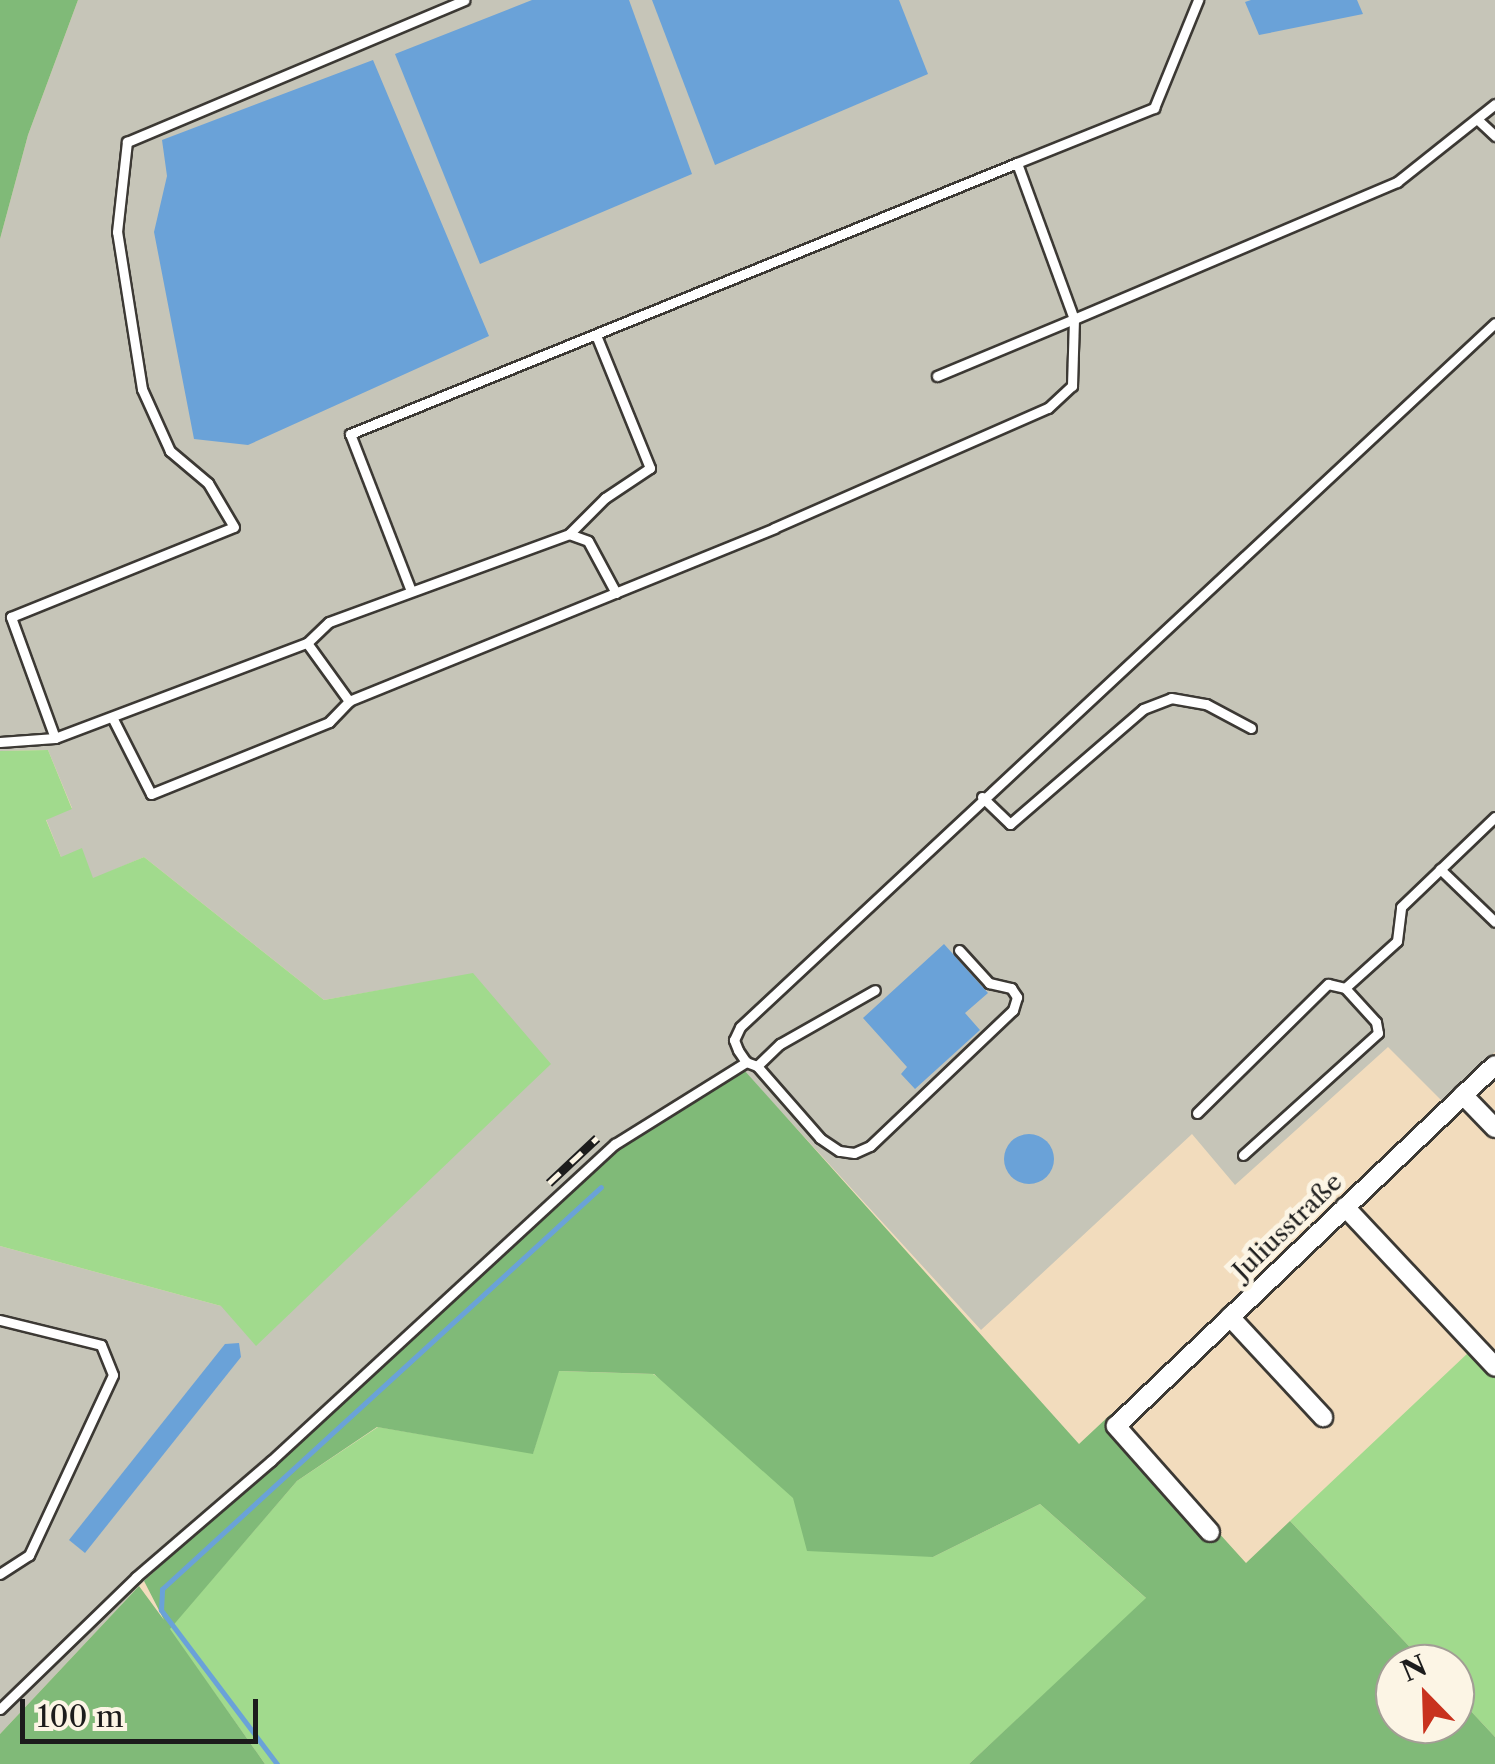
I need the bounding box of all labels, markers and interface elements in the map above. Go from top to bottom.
street label: Juliusstraße [1227,1168,1349,1286]
north arrow [1375,1644,1475,1744]
text: N [1396,1648,1432,1689]
scale bar [25,1679,262,1741]
text: 100 m [37,1698,124,1735]

